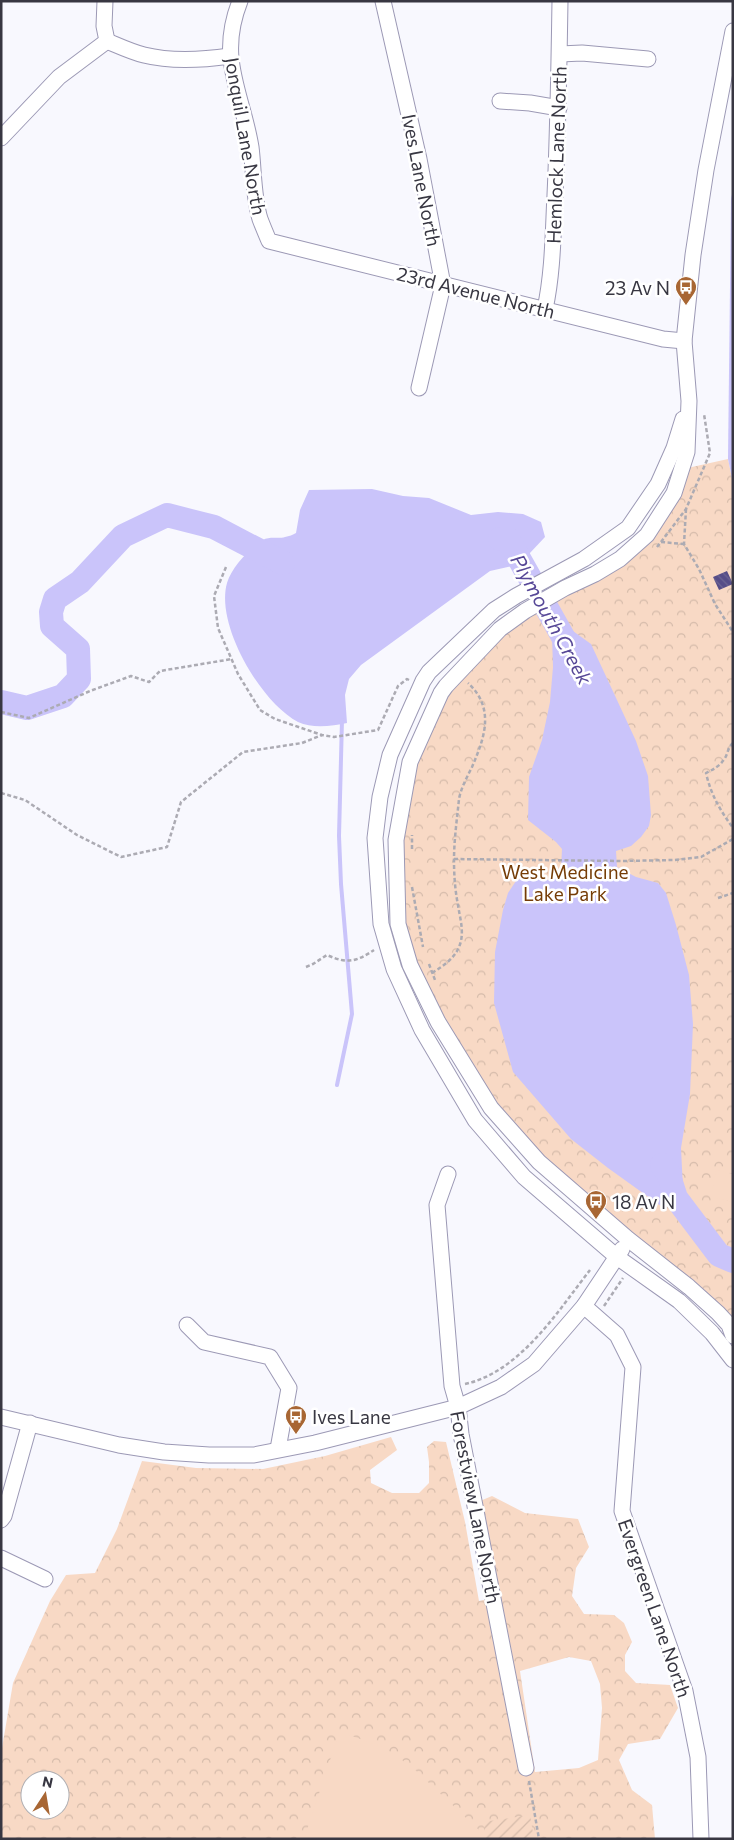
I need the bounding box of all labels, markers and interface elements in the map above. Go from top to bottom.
street label: Jonquil Lane North [221,55,271,217]
street label: Hemlock Lane North [541,66,571,244]
street label: Ives Lane North [398,112,446,248]
street label: 23rd Avenue North [395,261,557,323]
bus stop icon: 23 Av N [674,275,698,306]
place label: 23 Av N [605,276,670,299]
water label: Plymouth Creek [506,550,598,689]
park label: West Medicine Lake Park [501,860,629,905]
bus stop icon: 18 Av N [584,1189,608,1220]
place label: 18 Av N [612,1190,675,1213]
bus stop icon: Ives Lane [284,1404,308,1435]
place label: Ives Lane [312,1405,391,1428]
street label: Forestview Lane North [446,1409,506,1605]
street label: Evergreen Lane North [614,1516,696,1700]
north arrow [20,1770,70,1820]
text: N [41,1772,55,1791]

